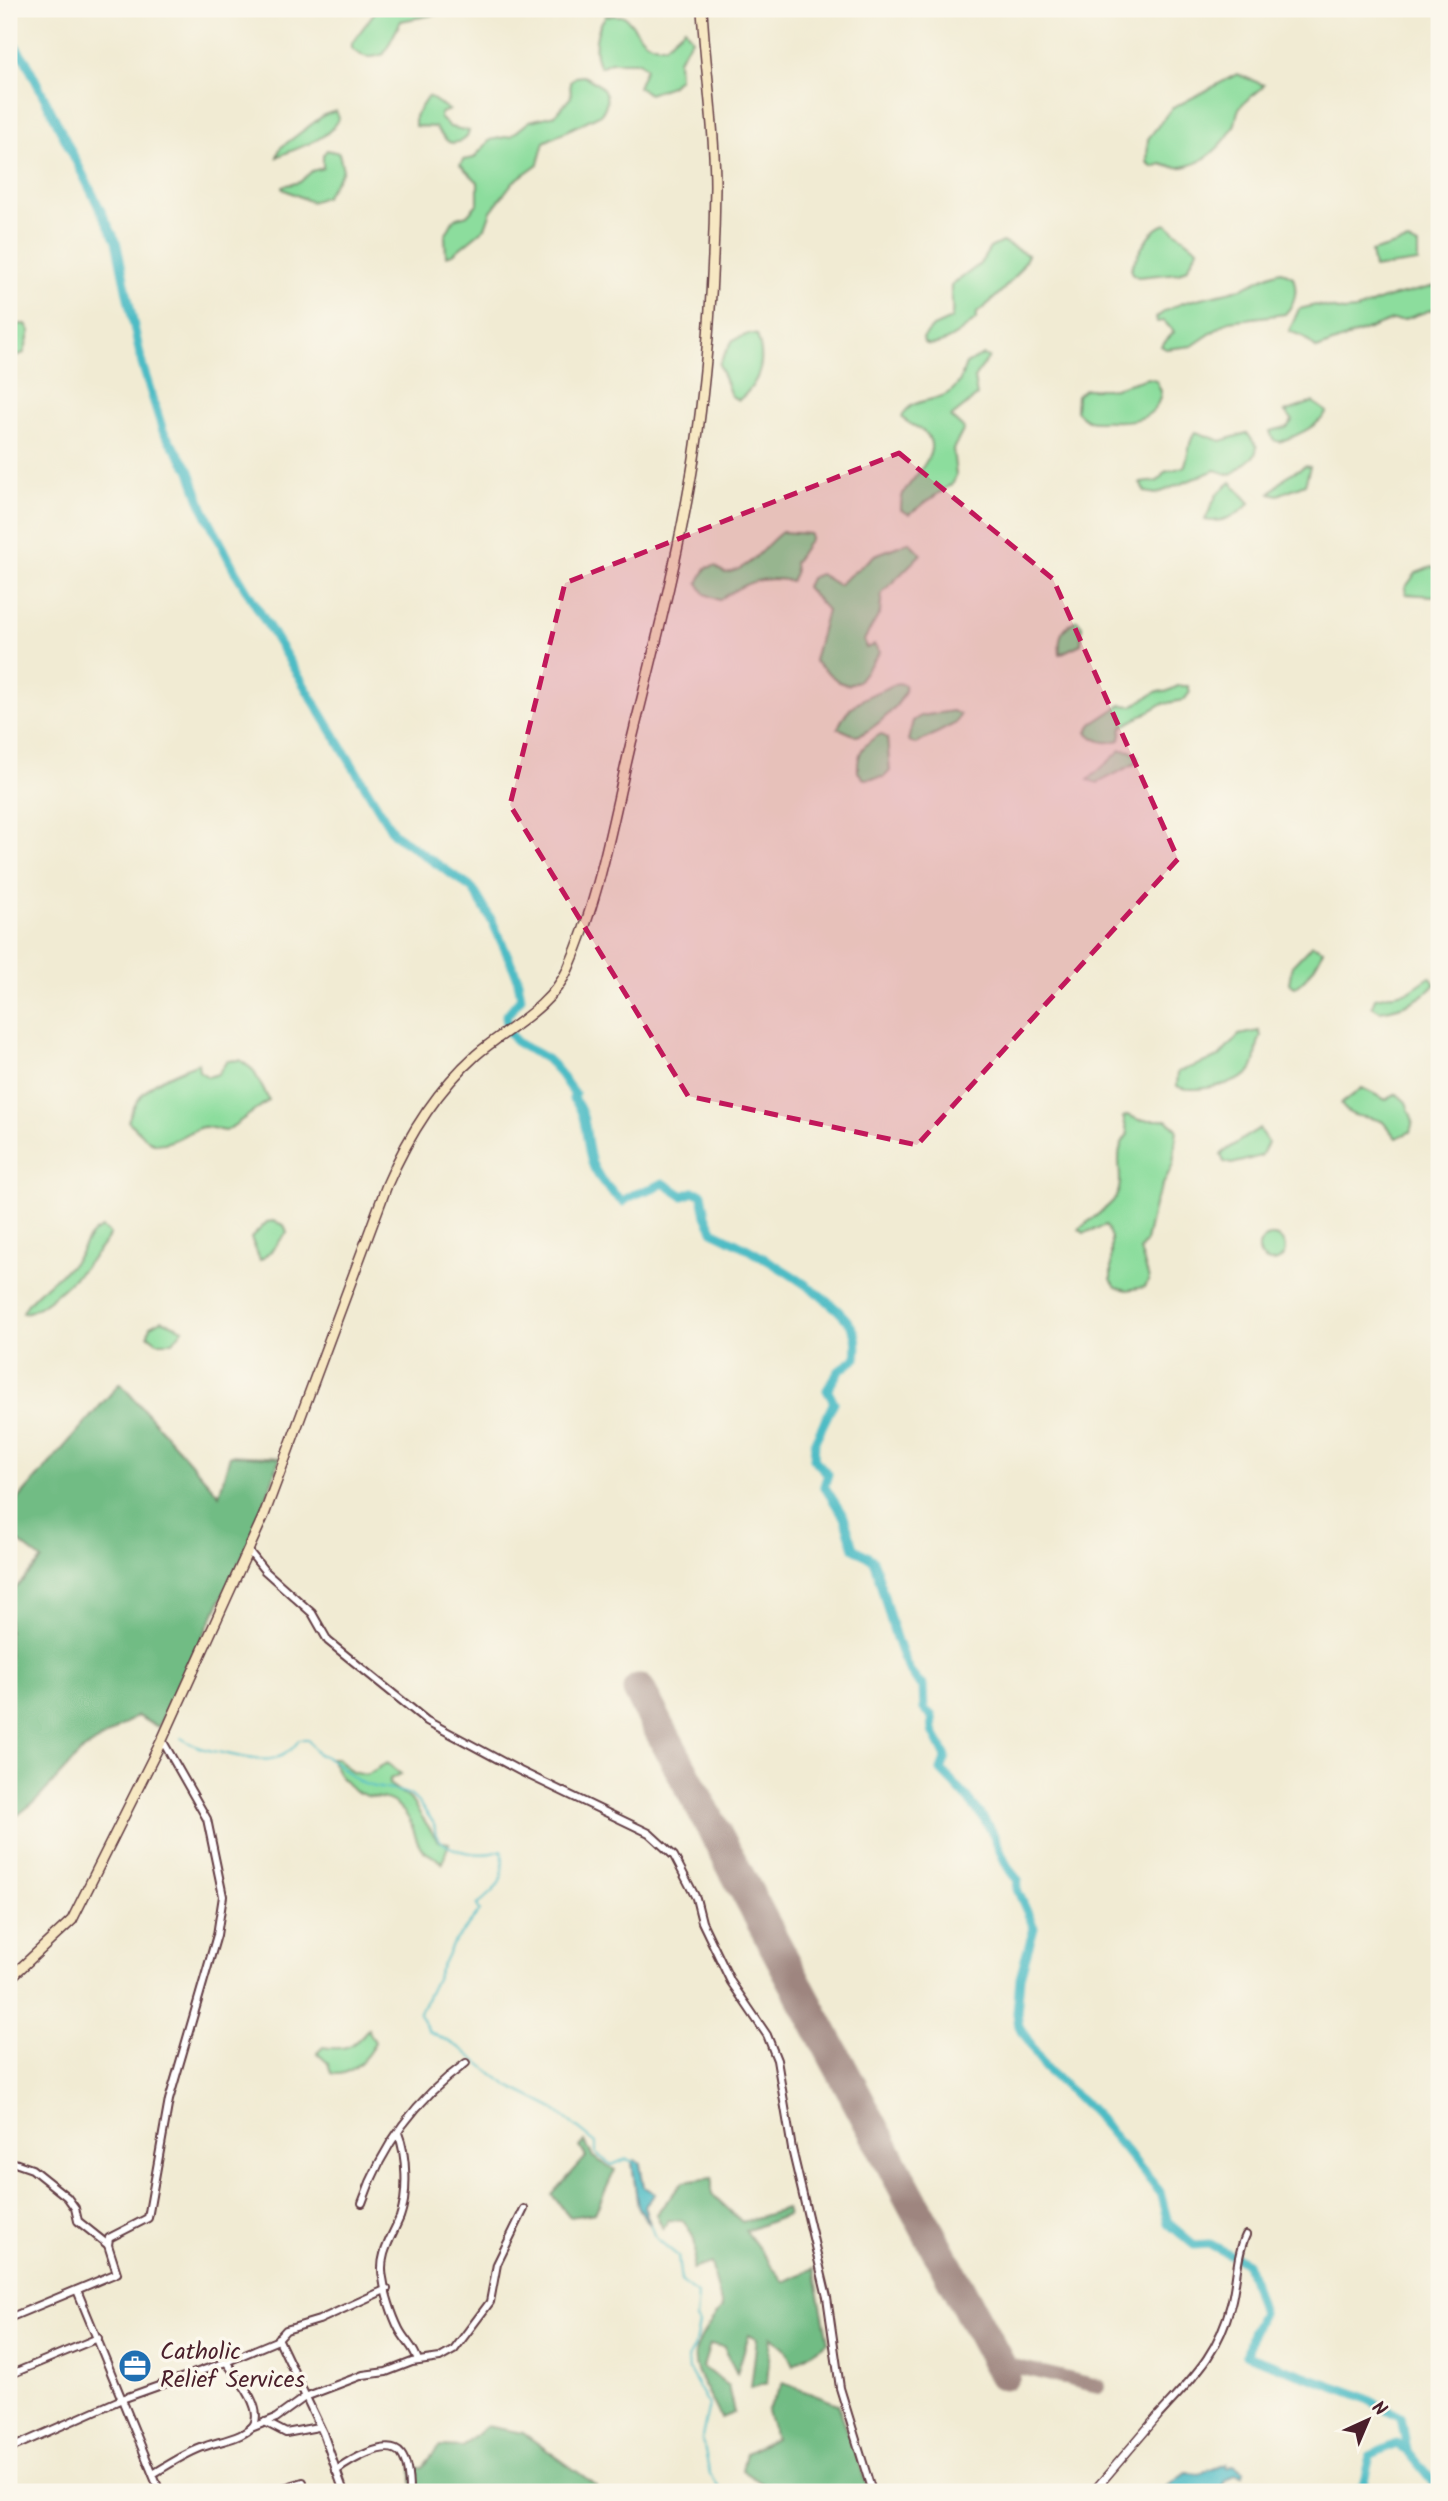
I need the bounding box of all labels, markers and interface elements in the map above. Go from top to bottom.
place label: Catholic Relief Services [160,2333,305,2400]
office icon: Catholic Relief Services [116,2347,154,2385]
north arrow [1332,2386,1402,2456]
text: N [1364,2394,1393,2424]

